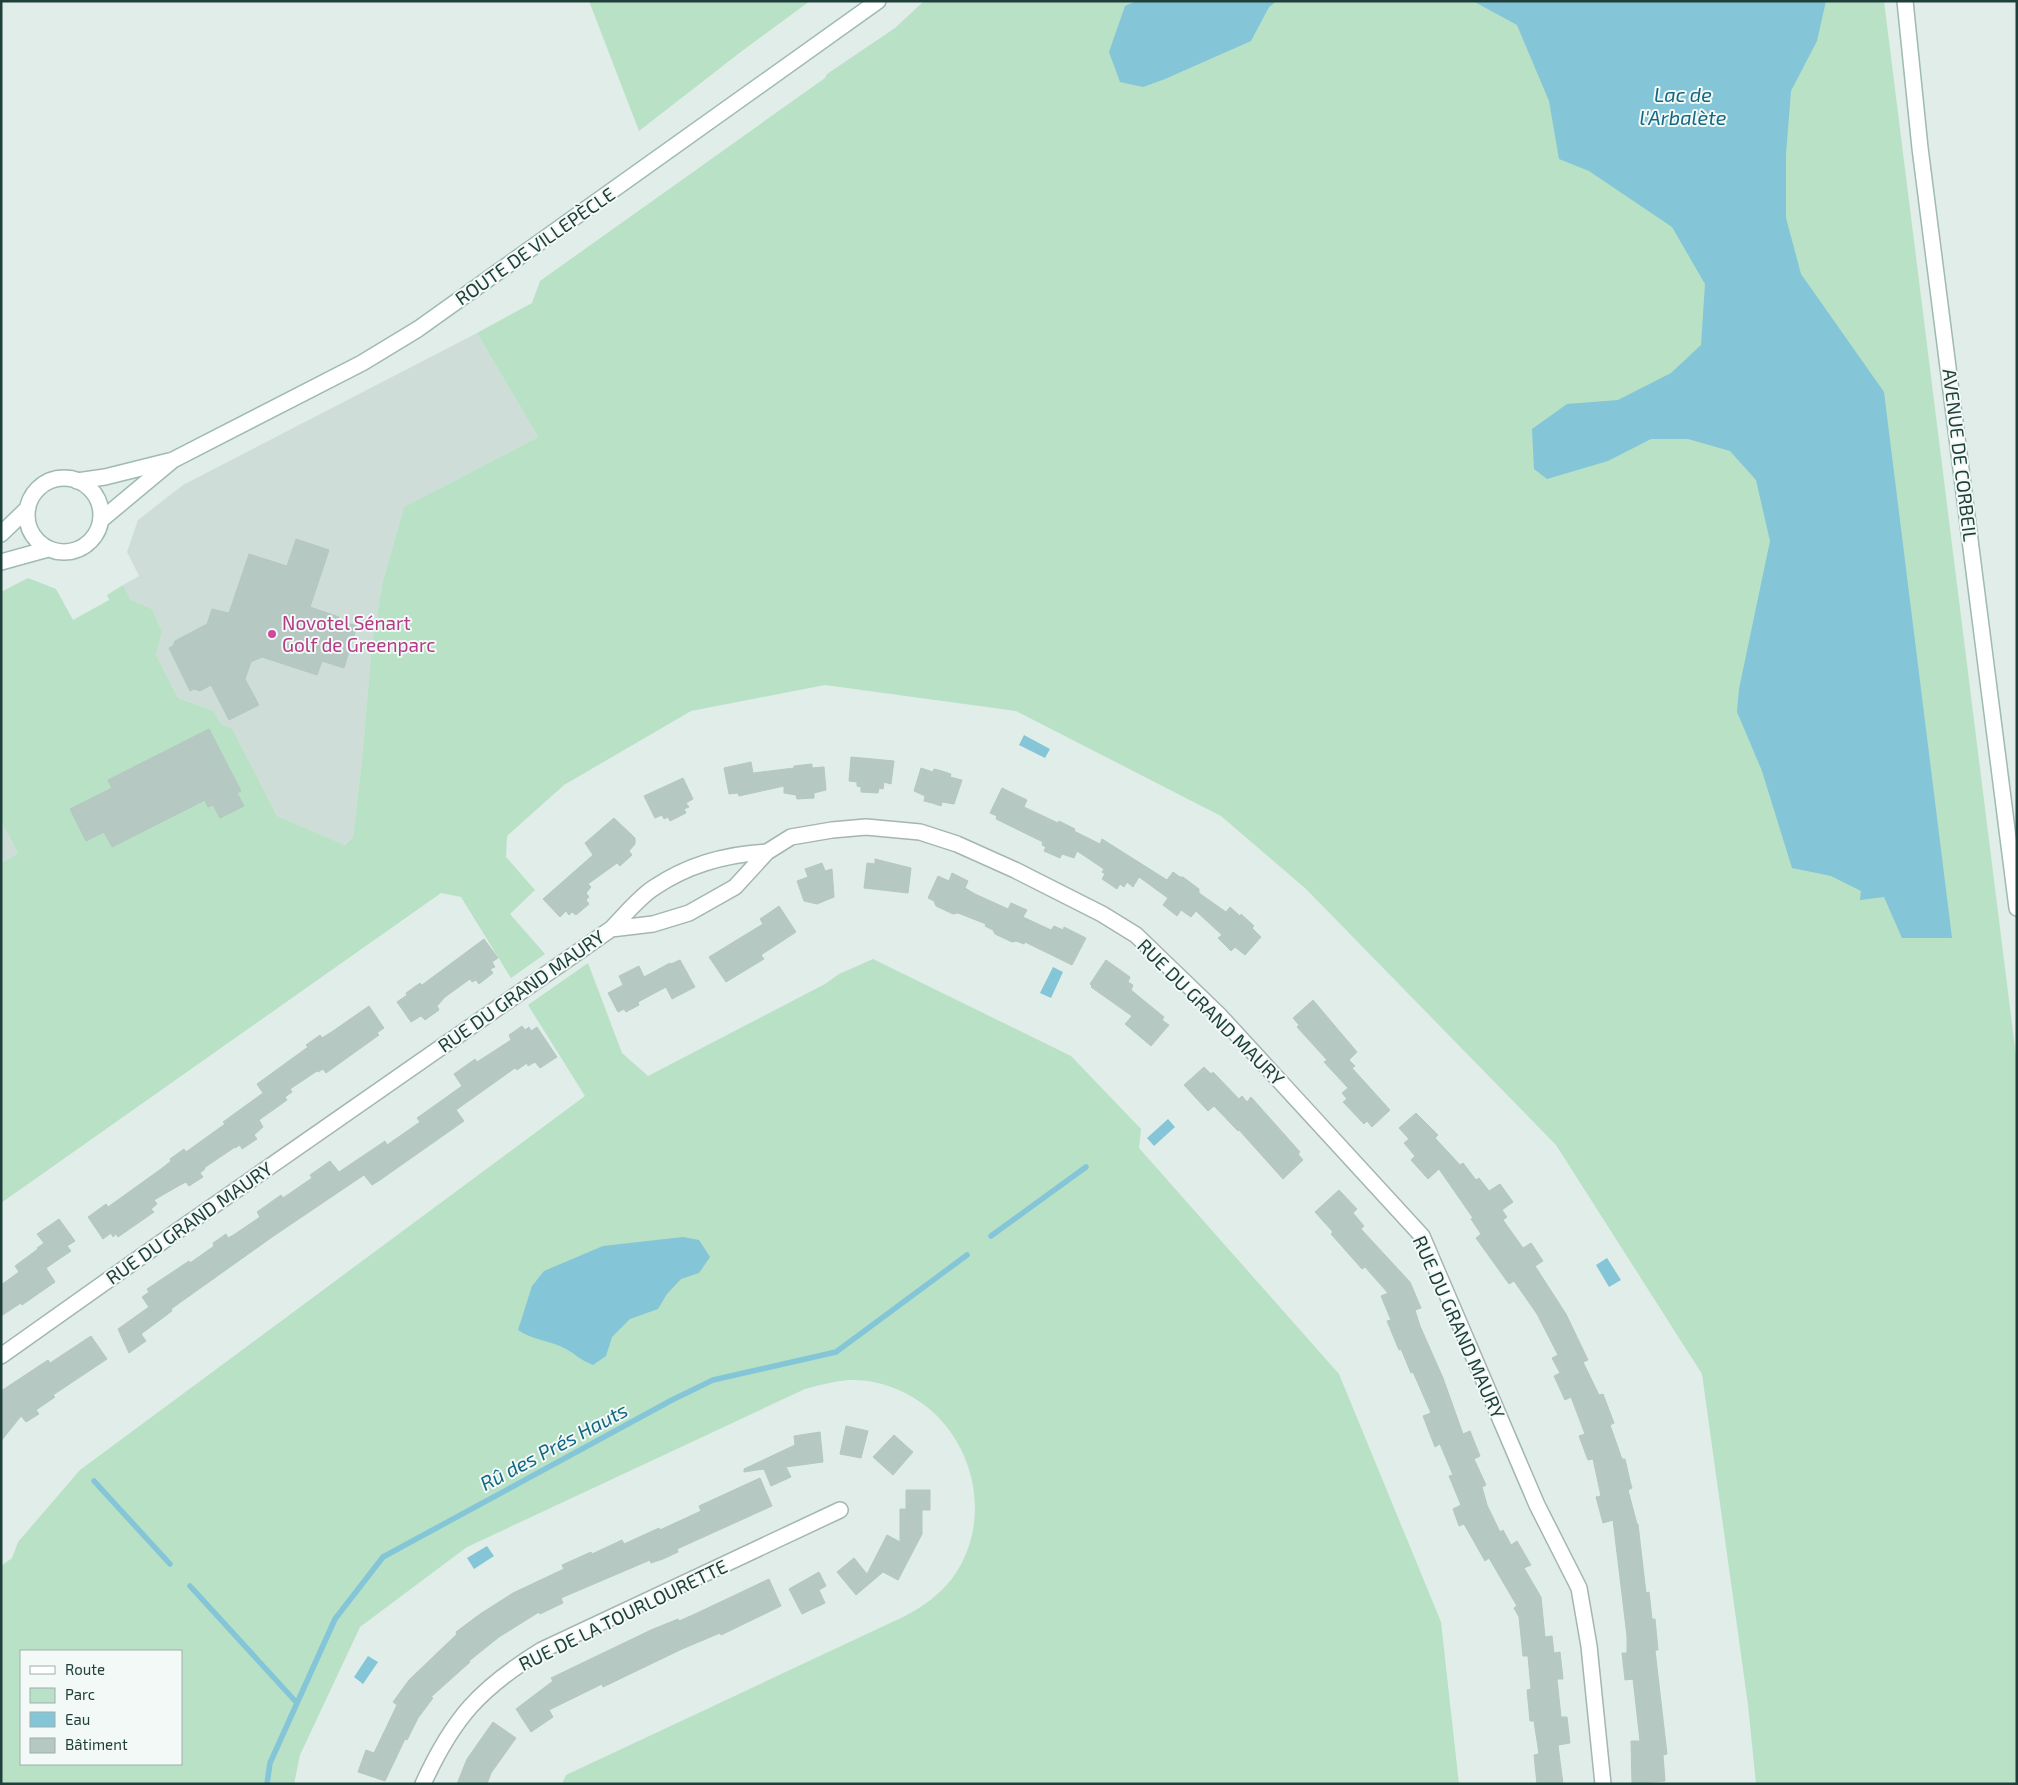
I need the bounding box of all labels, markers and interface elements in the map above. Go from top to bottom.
water label: Lac de l'Arbalète [1640,82,1727,129]
street label: ROUTE DE VILLEPÈCLE [450,182,619,309]
street label: AVENUE DE CORBEIL [1938,367,1983,543]
place label: Novotel Sénart Golf de Greenparc [282,611,436,656]
marker: Novotel Sénart Golf de Greenparc [266,628,278,640]
street label: RUE DU GRAND MAURY [433,924,609,1057]
street label: RUE DU GRAND MAURY [1133,934,1290,1090]
street label: RUE DU GRAND MAURY [101,1156,277,1289]
street label: RUE DU GRAND MAURY [1409,1232,1510,1422]
water label: Rû des Prés Hauts [476,1397,631,1495]
street label: RUE DE LA TOURLOURETTE [515,1554,731,1675]
legend [20,1650,182,1765]
text: Route [65,1660,105,1678]
text: Parc [65,1685,95,1703]
text: Eau [65,1710,90,1728]
text: Bâtiment [65,1735,128,1753]

